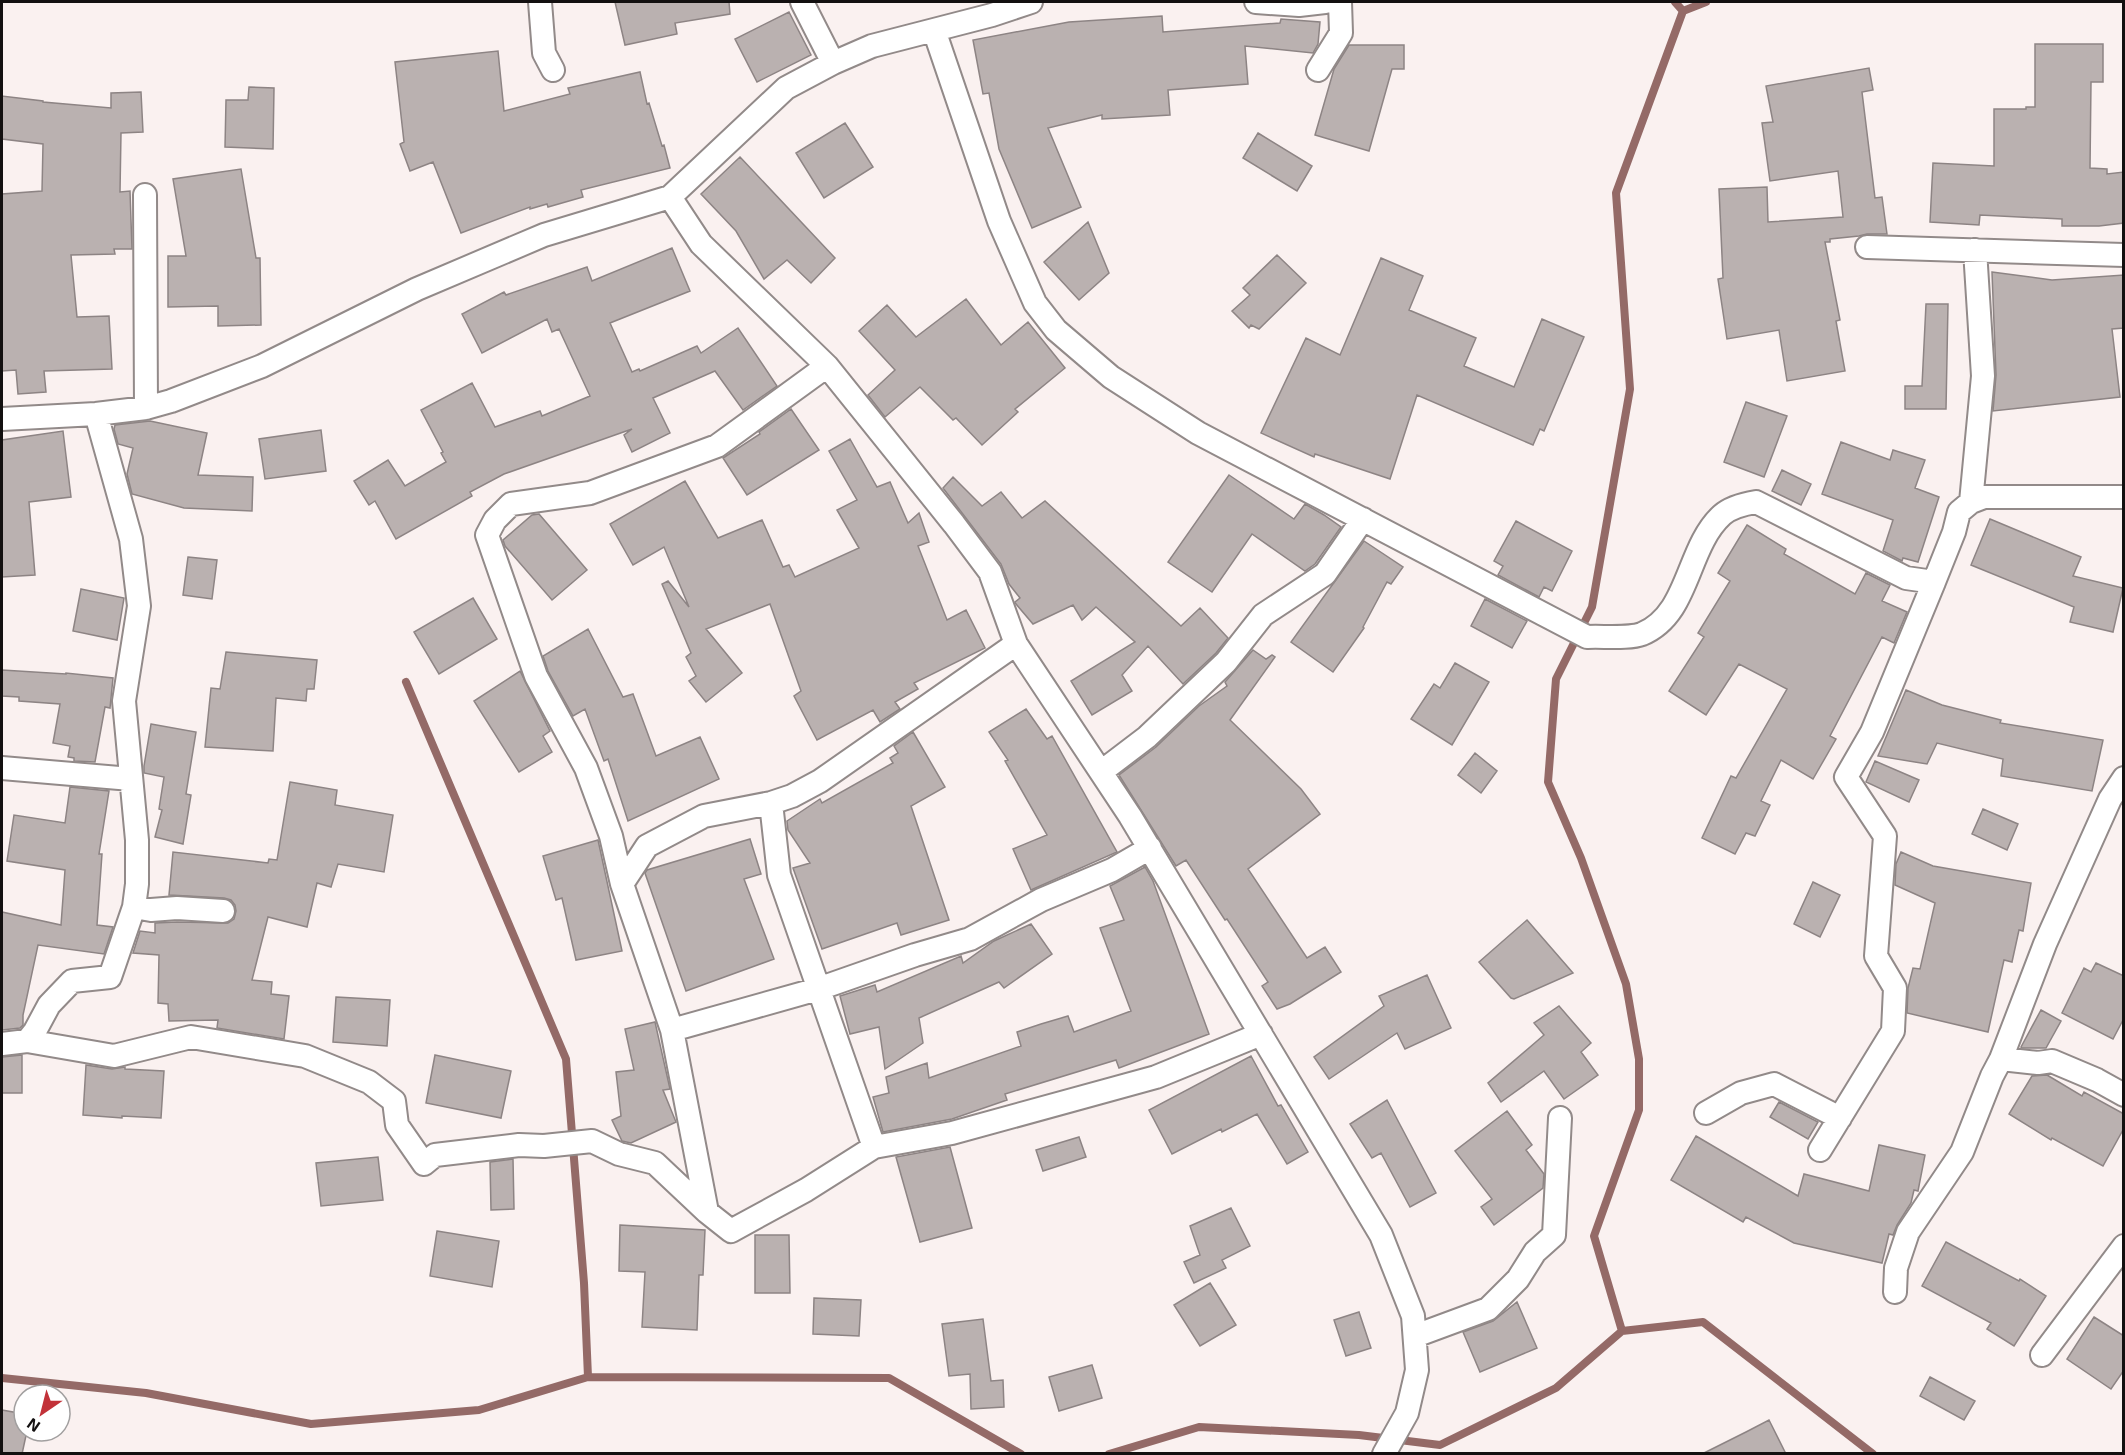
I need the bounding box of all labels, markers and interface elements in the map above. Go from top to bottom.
north arrow [12,1383,72,1443]
text: N [23,1415,43,1437]

